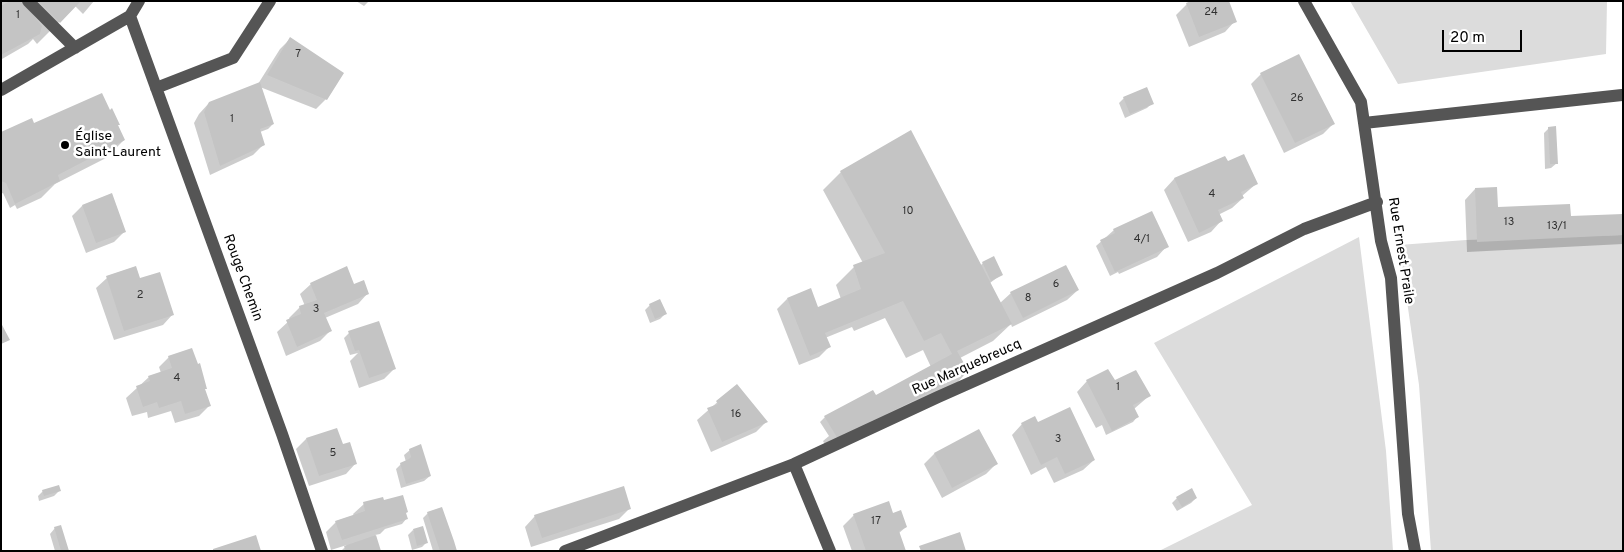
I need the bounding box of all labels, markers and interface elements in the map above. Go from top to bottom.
house number: 24 [1204,6,1218,20]
house number: 1 [16,9,20,23]
scale bar [1444,20,1524,52]
text: 20 m [1450,29,1485,48]
house number: 7 [295,48,301,62]
house number: 26 [1290,92,1304,106]
house number: 1 [230,113,234,127]
place label: Église Saint-Laurent [75,129,161,162]
marker: Église Saint-Laurent [59,139,71,151]
house number: 4 [1209,188,1215,202]
street label: Rue Ernest Praile [1383,196,1417,306]
house number: 10 [902,205,914,219]
house number: 13 [1504,216,1514,230]
house number: 13/1 [1547,220,1567,234]
street label: Rouge Chemin [218,232,266,324]
house number: 4/1 [1134,233,1150,247]
house number: 6 [1053,278,1059,292]
house number: 2 [137,289,143,303]
house number: 8 [1025,292,1031,306]
house number: 3 [313,303,319,317]
street label: Rue Marquebreucq [910,336,1024,400]
house number: 4 [174,372,180,386]
house number: 1 [1116,381,1120,395]
house number: 16 [731,408,741,422]
house number: 3 [1055,433,1061,447]
house number: 5 [330,447,336,461]
house number: 17 [871,515,881,529]

